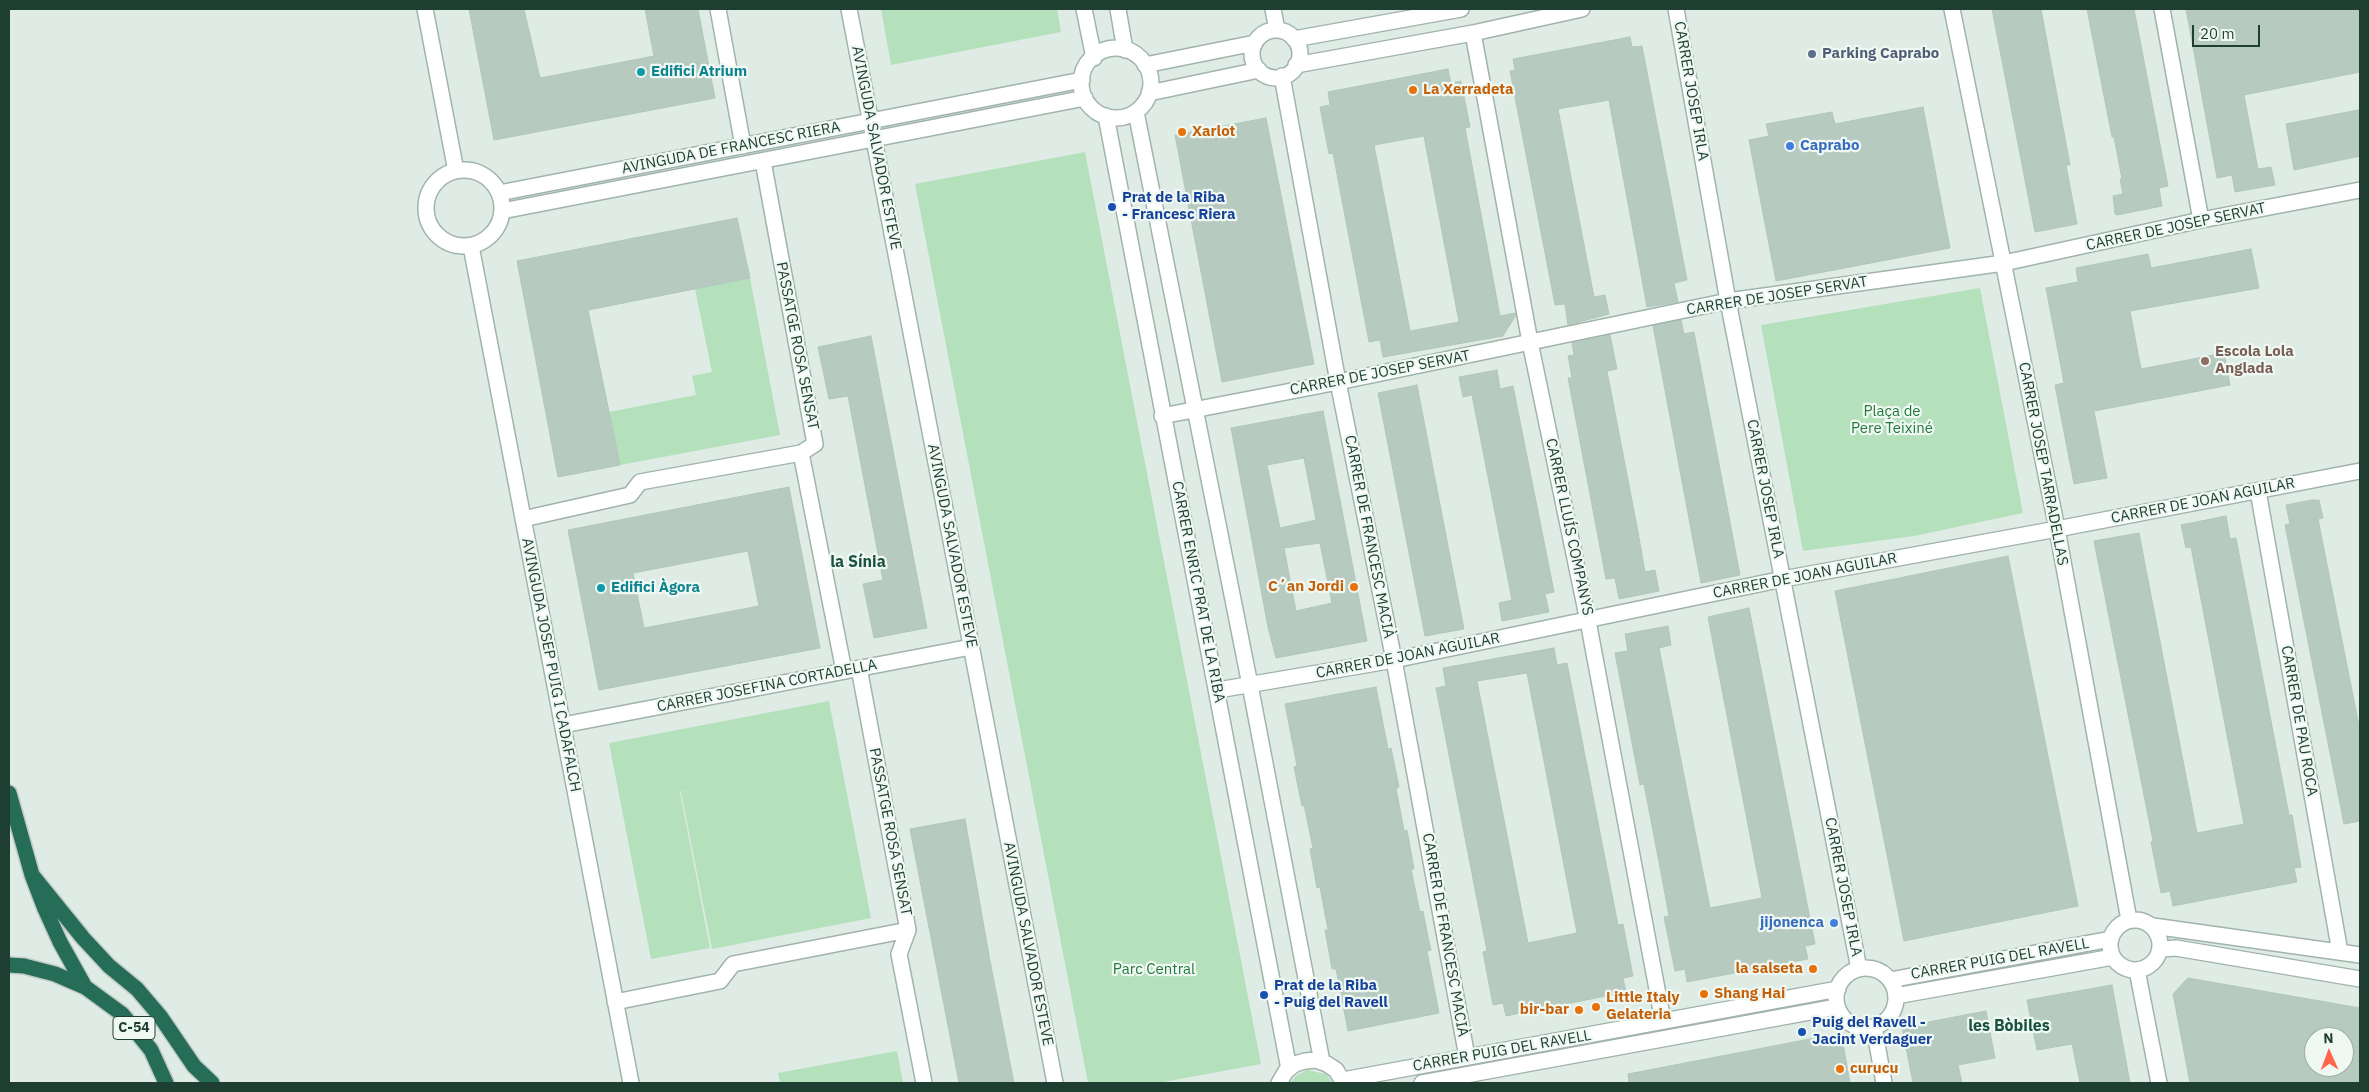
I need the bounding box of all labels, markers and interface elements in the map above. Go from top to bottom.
scale bar [2194,15,2262,47]
street label: CARRER JOSEP IRLA [1670,20,1712,162]
text: 20 m [2200,24,2235,43]
street label: AVINGUDA SALVADOR ESTEVE [847,44,905,252]
place label: Parking Caprabo [1822,45,1939,63]
marker: Parking Caprabo [1806,48,1818,60]
place label: Edifici Atrium [651,63,747,81]
marker: Edifici Atrium [635,66,647,78]
place label: La Xerradeta [1423,81,1514,99]
marker: La Xerradeta [1407,84,1419,96]
street label: AVINGUDA DE FRANCESC RIERA [620,118,842,178]
place label: Xarlot [1192,123,1235,141]
marker: Xarlot [1176,126,1188,138]
place label: Caprabo [1800,137,1859,155]
marker: Caprabo [1784,140,1796,152]
place label: Prat de la Riba - Francesc Riera [1122,189,1235,224]
street label: CARRER DE JOSEP SERVAT [2085,199,2267,255]
marker: Prat de la Riba - Francesc Riera [1106,201,1118,213]
street label: PASSATGE ROSA SENSAT [772,260,822,432]
street label: CARRER DE JOSEP SERVAT [1685,273,1869,319]
place label: Escola Lola Anglada [2215,343,2294,378]
street label: CARRER DE JOSEP SERVAT [1288,347,1472,399]
marker: Escola Lola Anglada [2199,355,2211,367]
street label: CARRER JOSEP TARRADELLAS [2014,361,2072,567]
park label: Plaça de Pere Teixiné [1851,403,1933,438]
street label: CARRER JOSEP IRLA [1743,418,1787,560]
street label: CARRER DE FRANCESC MACIÀ [1340,434,1398,640]
street label: CARRER LLUÍS COMPANYS [1541,437,1597,617]
street label: AVINGUDA SALVADOR ESTEVE [923,442,981,650]
street label: CARRER DE JOAN AGUILAR [2109,474,2297,528]
street label: CARRER ENRIC PRAT DE LA RIBA [1168,480,1228,704]
street label: AVINGUDA JOSEP PUIG I CADAFALCH [518,537,584,793]
street label: CARRER DE JOAN AGUILAR [1711,549,1899,603]
district label: la Sínia [830,552,886,572]
place label: C´an Jordi [1268,578,1344,596]
place label: Edifici Àgora [611,579,700,597]
marker: C´an Jordi [1348,581,1360,593]
marker: Edifici Àgora [595,582,607,594]
street label: CARRER DE JOAN AGUILAR [1314,629,1502,683]
street label: CARRER DE PAU ROCA [2277,644,2321,798]
street label: CARRER JOSEFINA CORTADELLA [655,656,879,716]
street label: PASSATGE ROSA SENSAT [865,746,915,918]
street label: CARRER JOSEP IRLA [1821,816,1865,958]
street label: CARRER DE FRANCESC MACIÀ [1418,832,1472,1038]
street label: AVINGUDA SALVADOR ESTEVE [999,840,1057,1048]
place label: jijonenca [1760,914,1824,932]
marker: jijonenca [1828,917,1840,929]
street label: CARRER PUIG DEL RAVELL [1910,934,2090,984]
place label: la salseta [1735,960,1803,978]
park label: Parc Central [1113,961,1195,979]
marker: la salseta [1807,963,1819,975]
place label: Prat de la Riba - Puig del Ravell [1274,977,1388,1012]
place label: Shang Hai [1714,985,1785,1003]
marker: Shang Hai [1698,988,1710,1000]
marker: Prat de la Riba - Puig del Ravell [1258,989,1270,1001]
place label: Little Italy Gelateria [1606,989,1679,1024]
place label: bir-bar [1520,1001,1569,1019]
marker: Little Italy Gelateria [1590,1001,1602,1013]
marker: bir-bar [1573,1004,1585,1016]
place label: Puig del Ravell - Jacint Verdaguer [1812,1014,1932,1049]
road number: C-54 [113,1016,155,1040]
district label: les Bòbiles [1968,1016,2050,1036]
street label: CARRER PUIG DEL RAVELL [1412,1026,1592,1076]
marker: Puig del Ravell - Jacint Verdaguer [1796,1026,1808,1038]
north arrow [2304,1027,2354,1077]
text: N [2323,1029,2334,1047]
place label: curucu [1850,1060,1898,1078]
marker: curucu [1834,1063,1846,1075]

